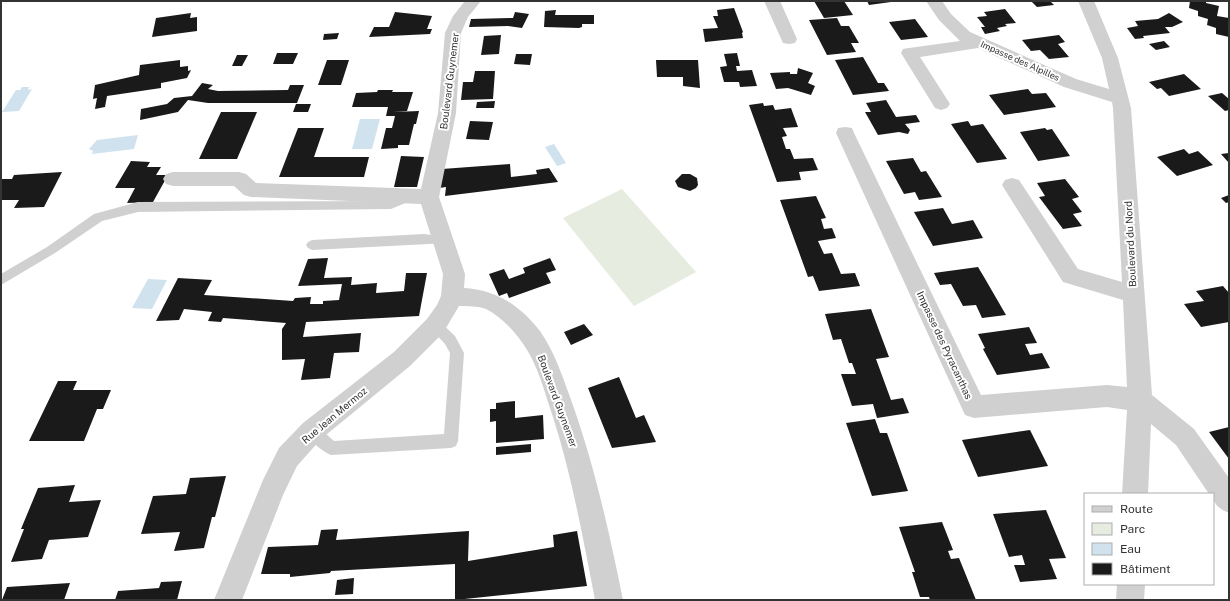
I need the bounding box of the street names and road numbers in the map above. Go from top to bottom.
street label: Boulevard Guynemer [437,32,461,130]
street label: Impasse des Alpilles [979,38,1062,83]
street label: Boulevard du Nord [1122,201,1138,287]
street label: Impasse des Pyracanthas [915,289,975,401]
street label: Boulevard Guynemer [536,353,580,449]
street label: Rue Jean Mermoz [299,384,369,446]

